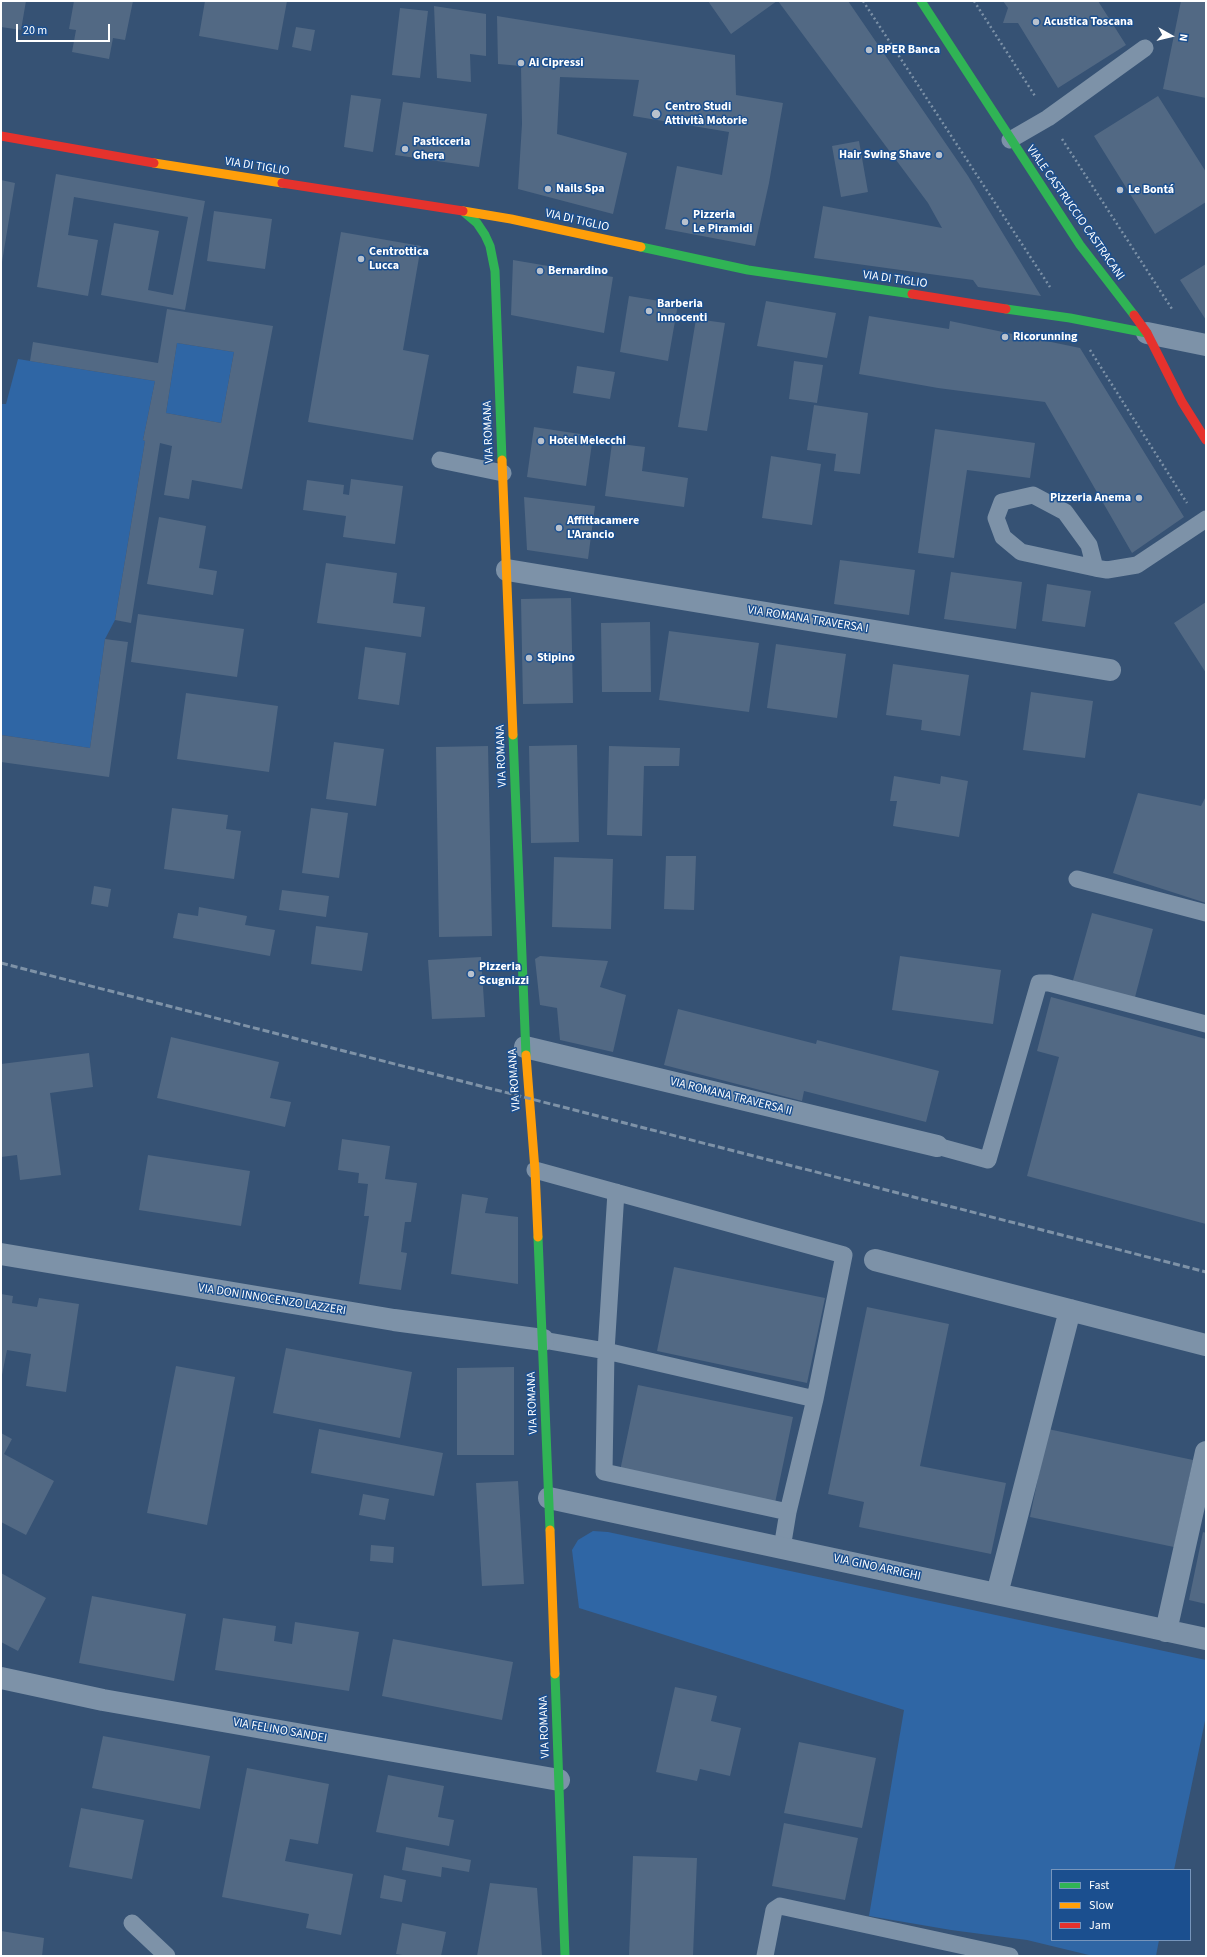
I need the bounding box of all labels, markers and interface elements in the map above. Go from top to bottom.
place label: Acustica Toscana [1044,15,1133,29]
scale bar [18,16,112,42]
north arrow [1151,16,1191,56]
marker: Acustica Toscana [1031,17,1041,27]
text: 20 m [23,22,47,39]
text: N [1175,33,1191,42]
place label: BPER Banca [877,43,940,57]
marker: BPER Banca [864,45,874,55]
place label: Ai Cipressi [529,56,584,70]
marker: Ai Cipressi [516,58,526,68]
place label: Centro Studi Attività Motorie [665,100,747,128]
marker: Centro Studi Attività Motorie [650,108,662,120]
place label: Pasticceria Ghera [413,135,470,163]
street label: VIALE CASTRUCCIO CASTRACANI [1023,143,1127,283]
marker: Pasticceria Ghera [400,144,410,154]
place label: Hair Swing Shave [839,148,931,162]
marker: Hair Swing Shave [934,150,944,160]
street label: VIA DI TIGLIO [224,155,290,179]
place label: Nails Spa [556,182,605,196]
place label: Le Bontá [1128,183,1174,197]
marker: Nails Spa [543,184,553,194]
marker: Le Bontá [1115,185,1125,195]
street label: VIA DI TIGLIO [544,207,610,235]
place label: Pizzeria Le Piramidi [693,208,753,236]
marker: Pizzeria Le Piramidi [680,217,690,227]
place label: Centrottica Lucca [369,245,429,273]
marker: Centrottica Lucca [356,254,366,264]
place label: Bernardino [548,264,608,278]
marker: Bernardino [535,266,545,276]
street label: VIA DI TIGLIO [862,268,928,292]
place label: Barberia Innocenti [657,297,707,325]
marker: Barberia Innocenti [644,306,654,316]
place label: Ricorunning [1013,330,1078,344]
marker: Ricorunning [1000,332,1010,342]
street label: VIA ROMANA [481,400,497,464]
place label: Hotel Melecchi [549,434,626,448]
marker: Hotel Melecchi [536,436,546,446]
place label: Pizzeria Anema [1050,491,1131,505]
marker: Pizzeria Anema [1134,493,1144,503]
place label: Affittacamere L'Arancio [567,514,639,542]
marker: Affittacamere L'Arancio [554,523,564,533]
street label: VIA ROMANA TRAVERSA I [747,603,869,637]
place label: Stipino [537,651,575,665]
marker: Stipino [524,653,534,663]
street label: VIA ROMANA [494,724,510,788]
place label: Pizzeria Scugnizzi [479,960,529,988]
marker: Pizzeria Scugnizzi [466,969,476,979]
street label: VIA ROMANA [506,1048,524,1112]
street label: VIA ROMANA TRAVERSA II [668,1075,794,1119]
street label: VIA DON INNOCENZO LAZZERI [197,1281,347,1319]
street label: VIA ROMANA [525,1371,541,1435]
street label: VIA GINO ARRIGHI [832,1552,922,1584]
street label: VIA ROMANA [537,1695,553,1759]
street label: VIA FELINO SANDEI [232,1716,328,1746]
legend [1051,1869,1191,1941]
text: Fast [1089,1877,1109,1894]
text: Slow [1089,1897,1114,1914]
text: Jam [1089,1917,1111,1934]

